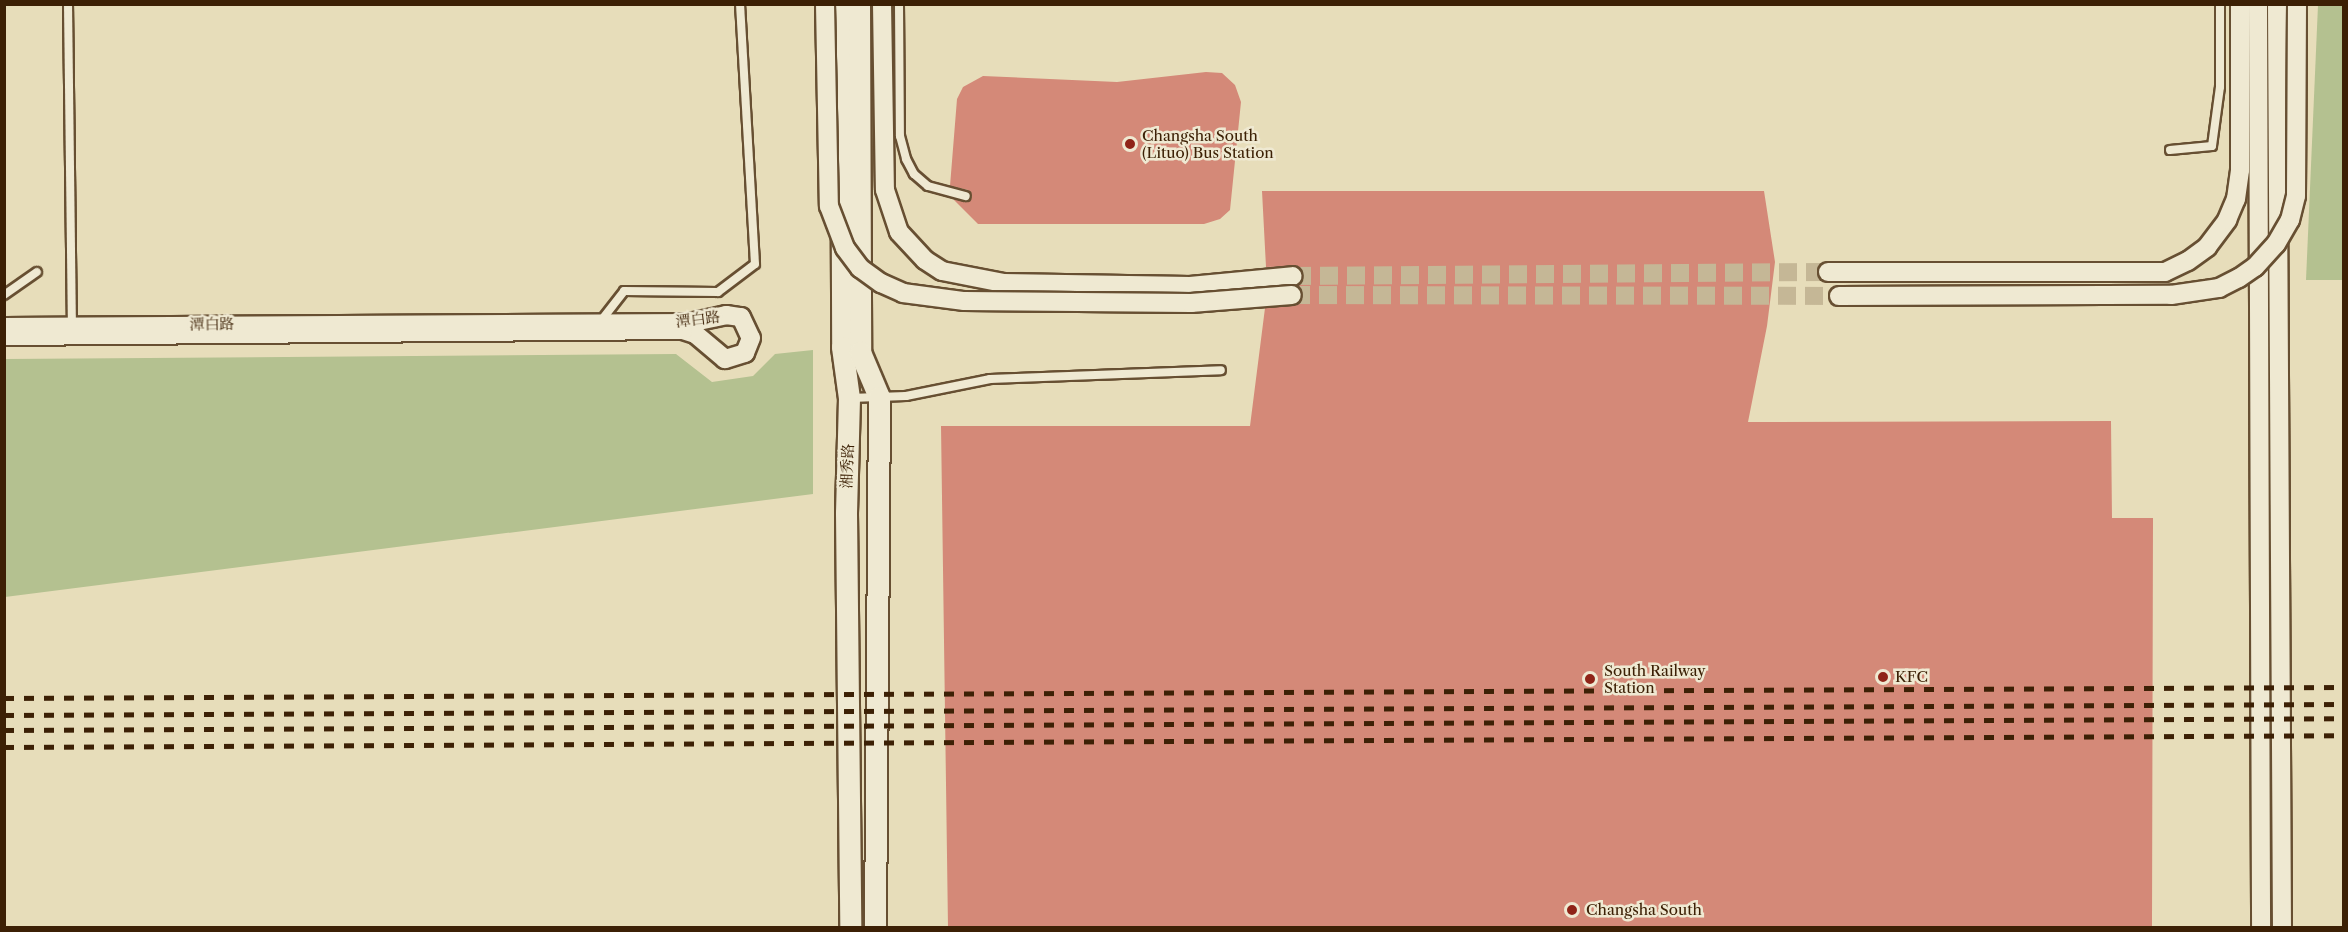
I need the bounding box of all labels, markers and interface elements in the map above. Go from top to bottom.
place label: Changsha South (Lituo) Bus Station [1142,126,1274,161]
marker: Changsha South (Lituo) Bus Station [1123,137,1137,151]
street label: 潭白路 [675,307,721,331]
street label: 潭白路 [189,315,235,333]
street label: 湘秀路 [837,443,857,489]
place label: South Railway Station [1604,661,1706,696]
place label: KFC [1895,668,1928,686]
marker: South Railway Station [1581,670,1599,688]
marker: KFC [1876,670,1890,684]
marker: Changsha South [1563,901,1581,919]
place label: Changsha South [1586,901,1702,919]

